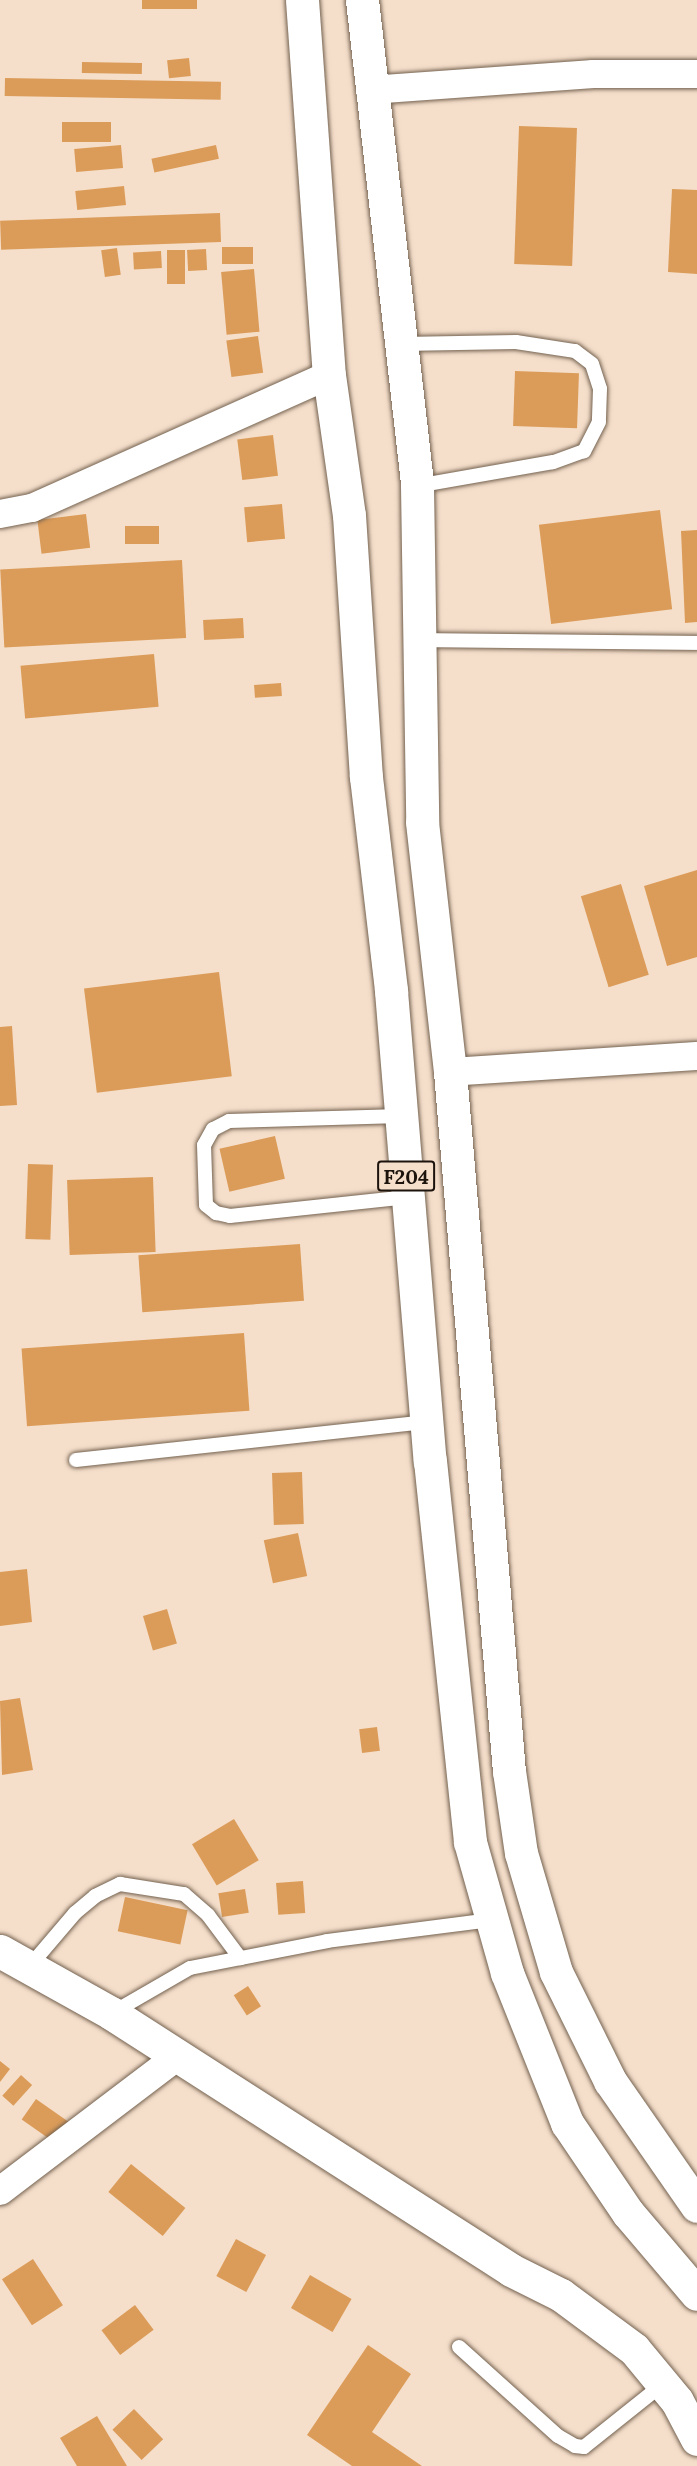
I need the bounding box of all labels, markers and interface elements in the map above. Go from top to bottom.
road number: F204 [376,1159,436,1193]

